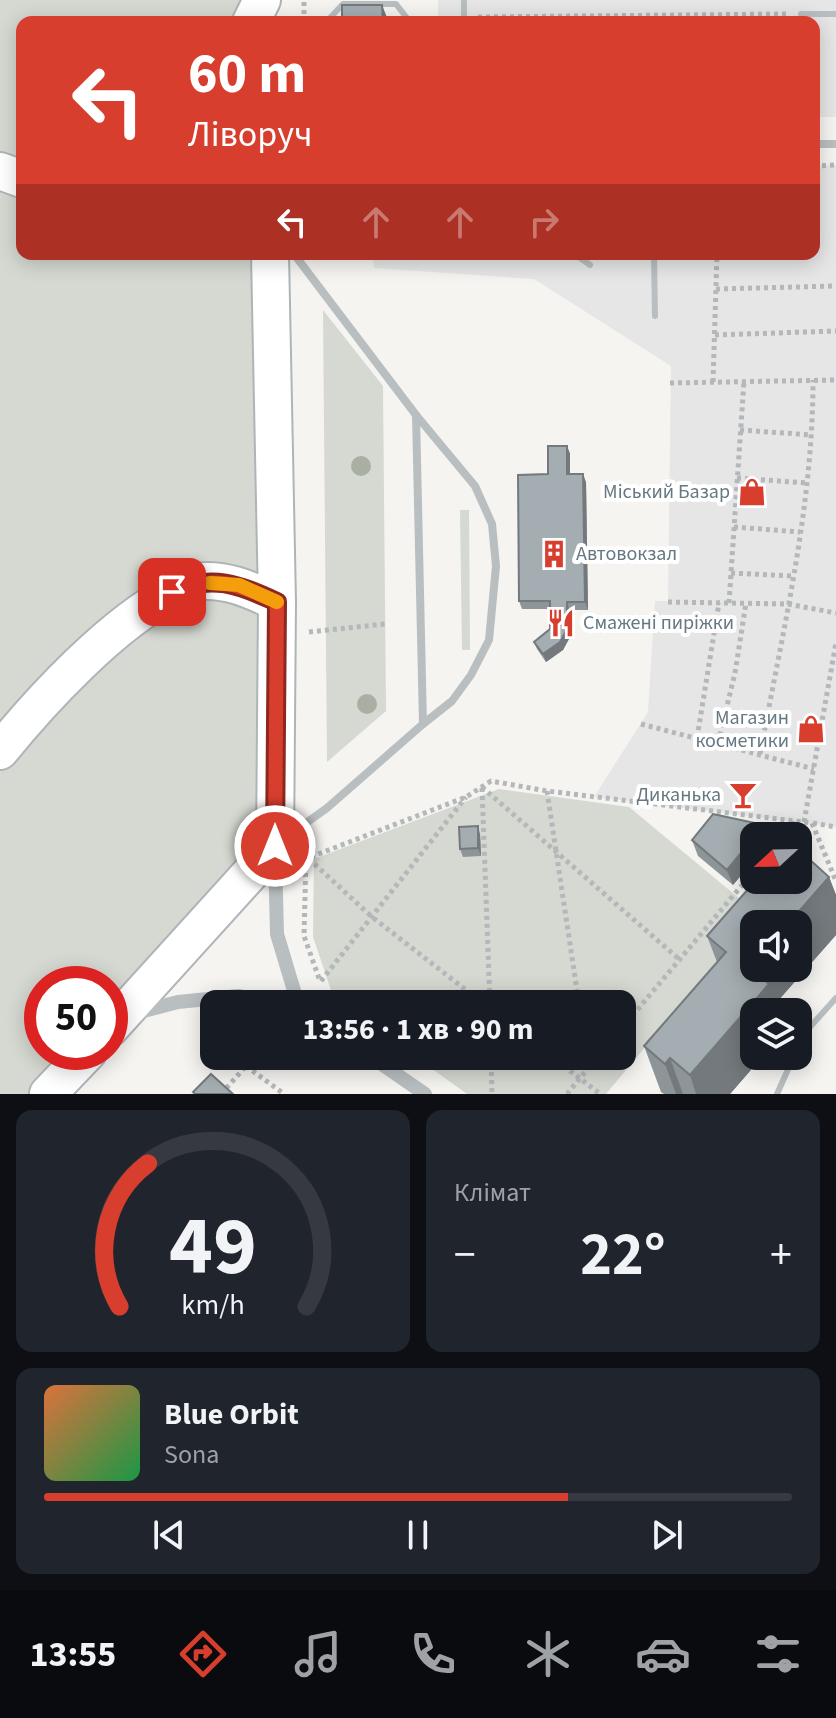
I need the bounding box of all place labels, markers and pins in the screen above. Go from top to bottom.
shop icon: Міський Базар [737,477,767,507]
place label: Міський Базар [603,478,730,506]
building icon: Автовокзал [539,539,569,569]
place label: Автовокзал [576,540,677,568]
pin [138,558,206,626]
restaurant icon: Смажені пиріжки [546,608,576,638]
place label: Смажені пиріжки [583,609,734,637]
place label: Магазин косметики [695,704,789,755]
shop icon: Магазин косметики [796,714,826,744]
bar icon: Диканька [728,780,758,810]
place label: Диканька [636,781,721,809]

